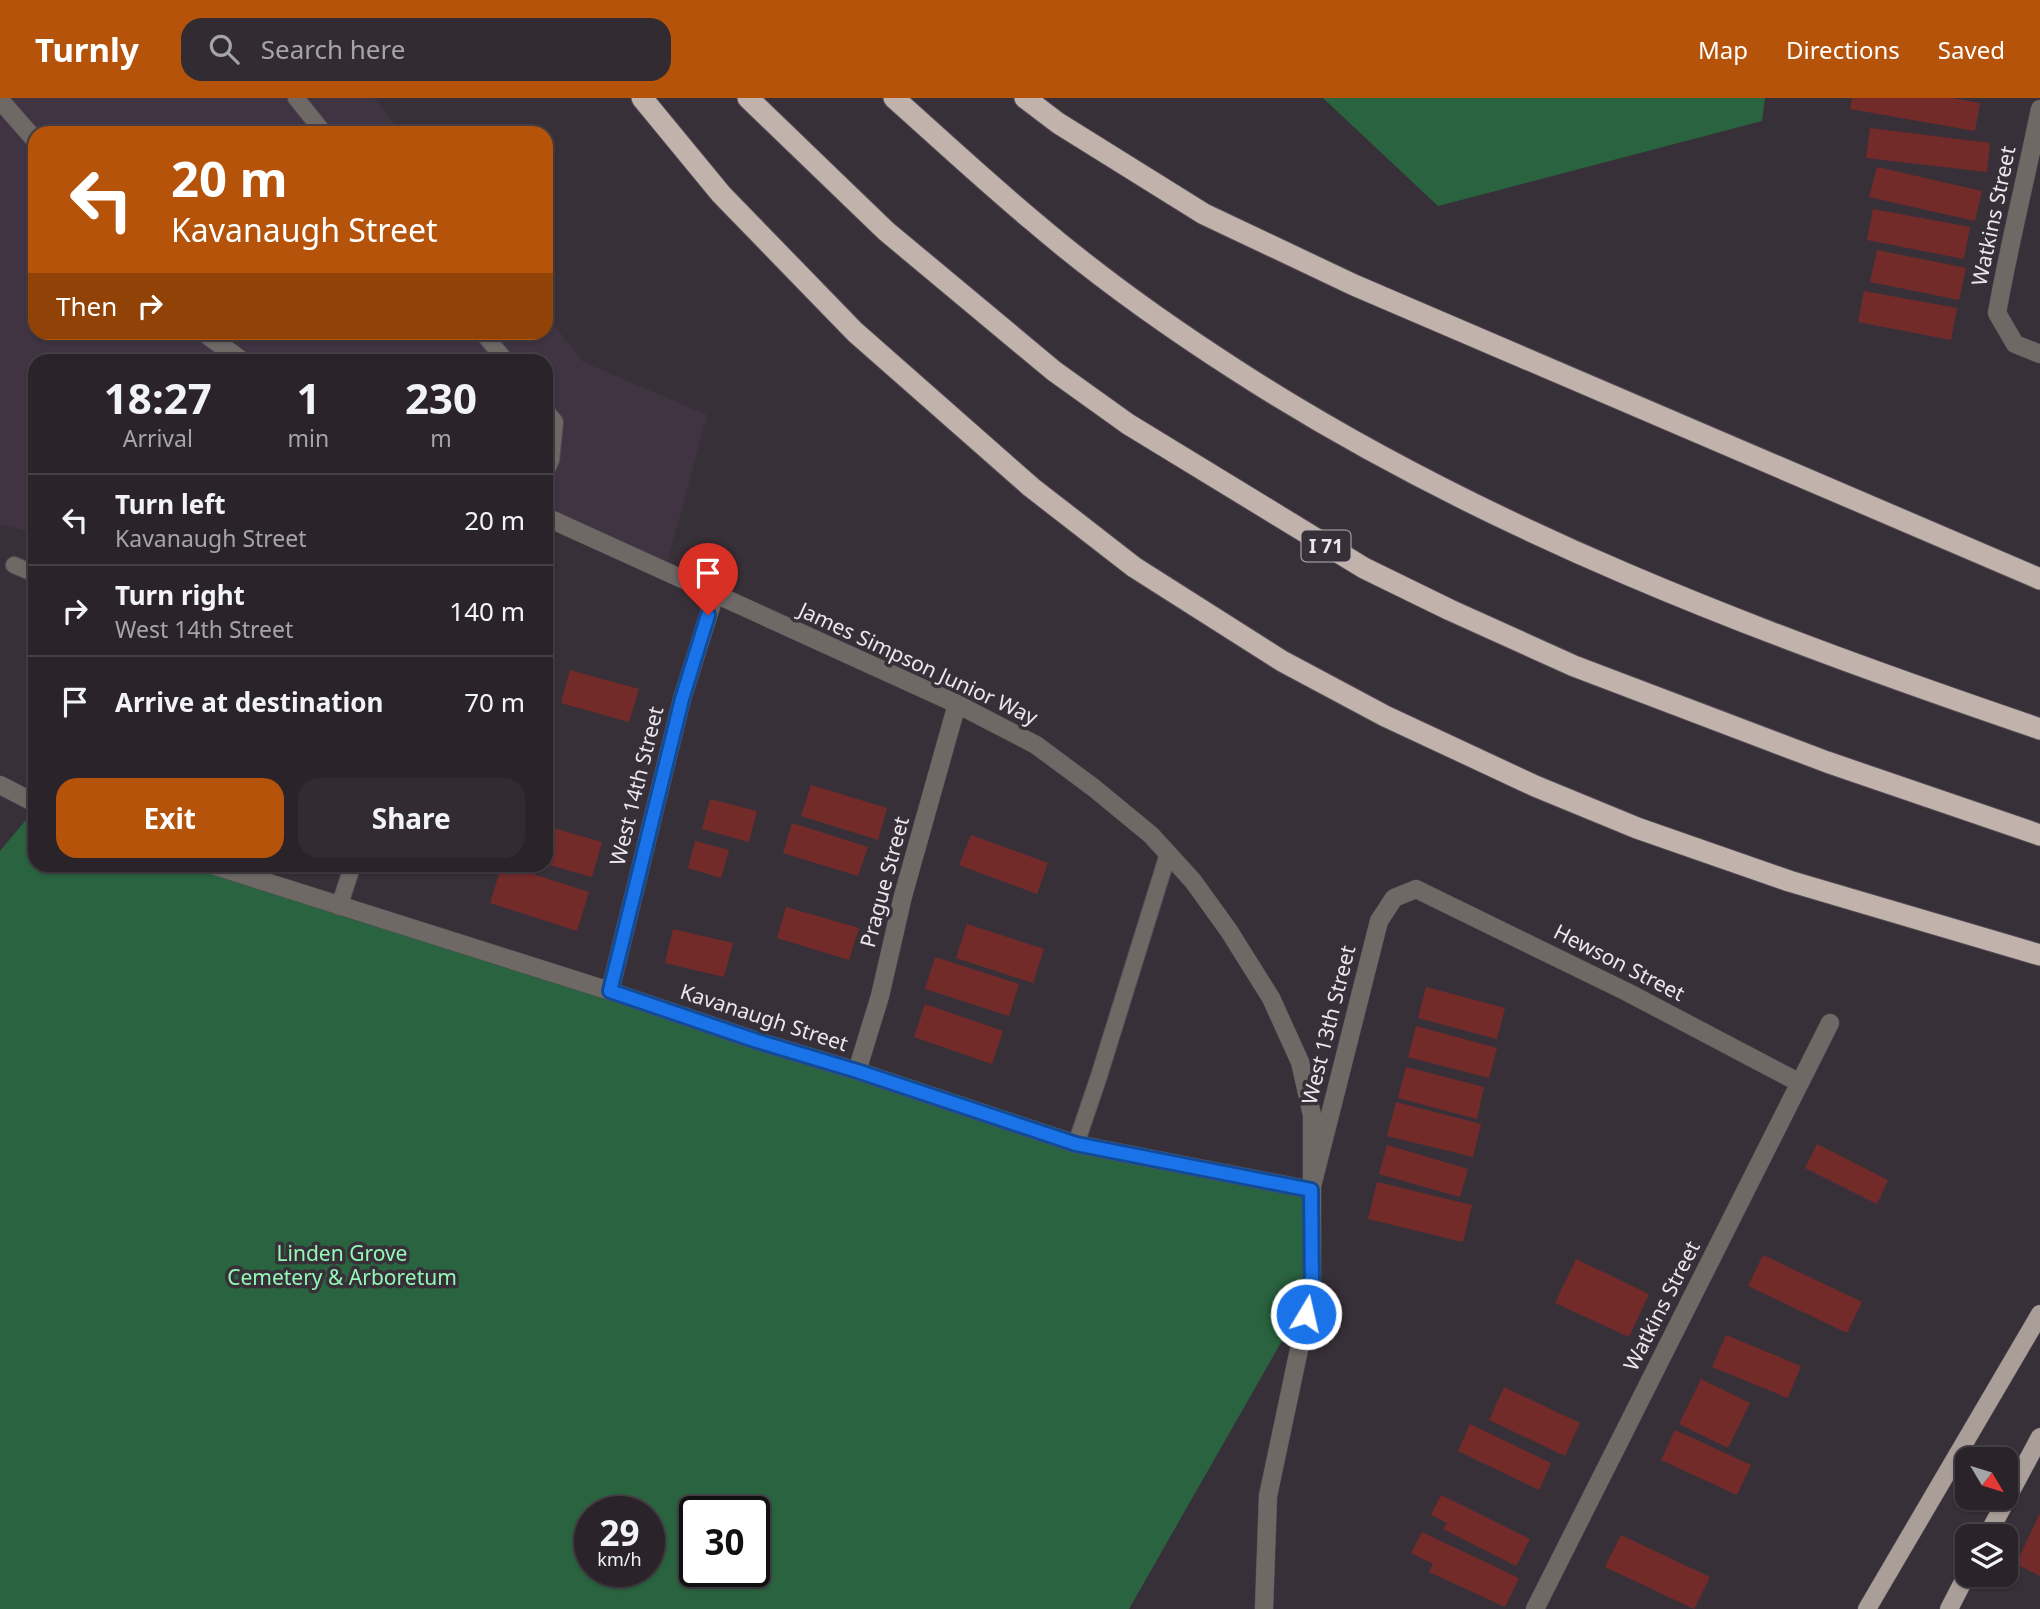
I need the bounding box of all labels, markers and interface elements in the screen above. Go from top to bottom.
search box [181,18,671,81]
text: Turnly [35,27,139,72]
icon: search [205,30,243,68]
text: Search here [261,31,405,67]
text: Map [1698,33,1748,66]
text: Directions [1786,33,1900,66]
text: Saved [1938,33,2005,66]
street label: Watkins Street [1965,143,2022,288]
text: 20 m [171,145,288,211]
icon: left [56,154,147,245]
text: Kavanaugh Street [171,208,438,251]
icon: right [131,287,169,325]
text: Then [56,288,117,324]
text: 18:27 [104,369,212,426]
text: 1 [296,369,320,426]
text: 230 [405,369,477,426]
text: Arrival [123,422,193,454]
text: min [288,422,329,454]
text: m [430,422,452,454]
text: Turn left [115,486,226,522]
icon: left [56,501,94,539]
text: 20 m [464,502,525,538]
text: Kavanaugh Street [115,522,307,554]
road number: I 71 [1302,530,1350,561]
pin [678,543,738,615]
icon: arrive [689,554,727,592]
text: Turn right [115,577,245,613]
icon: right [56,592,94,630]
text: 140 m [449,593,525,629]
street label: James Simpson Junior Way [793,594,1043,731]
text: West 14th Street [115,613,293,645]
icon: arrive [56,683,94,721]
text: Arrive at destination [115,684,384,720]
text: 70 m [464,684,525,720]
street label: West 14th Street [603,703,669,868]
button: Exit [56,778,284,858]
button: Share [298,778,525,858]
street label: Prague Street [853,813,915,950]
street label: Hewson Street [1549,917,1690,1007]
street label: West 13th Street [1295,942,1361,1107]
street label: Kavanaugh Street [677,977,852,1058]
street label: Watkins Street [1616,1235,1706,1375]
park label: Linden Grove Cemetery & Arboretum [227,1239,457,1291]
position arrow [1269,1277,1343,1351]
north arrow [1955,1447,2018,1510]
map controls [1955,1447,2018,1587]
speed limit sign: 30 [679,1496,770,1587]
text: 29 [599,1509,640,1556]
button: layers [1955,1524,2018,1587]
text: km/h [597,1547,642,1571]

